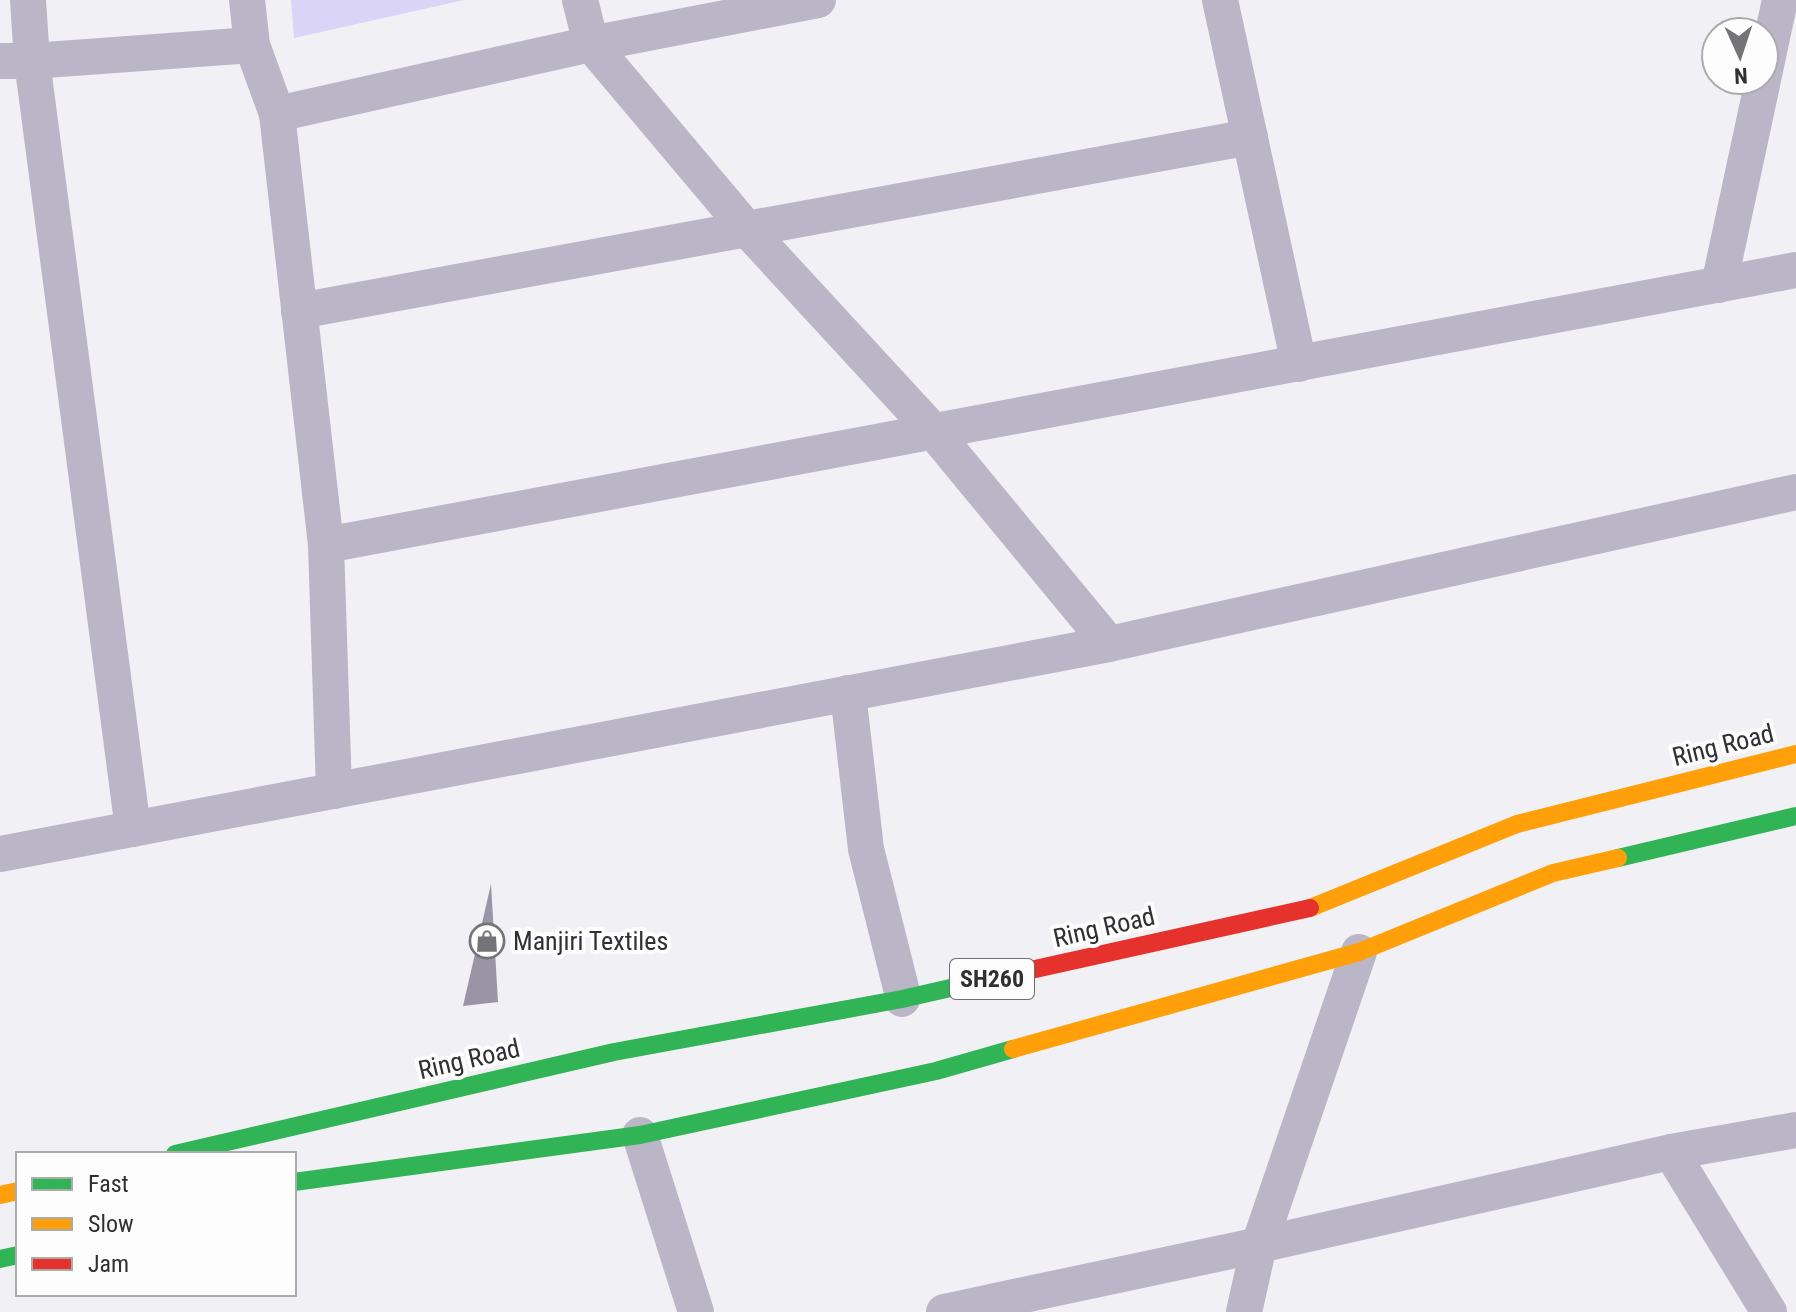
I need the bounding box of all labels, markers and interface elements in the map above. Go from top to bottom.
north arrow [1700,16,1780,96]
text: N [1734,63,1748,88]
street label: Ring Road [1669,718,1777,772]
street label: Ring Road [1050,901,1158,953]
shop icon: Manjiri Textiles [468,922,506,960]
place label: Manjiri Textiles [513,926,668,956]
road number: SH260 [950,959,1034,999]
street label: Ring Road [415,1033,523,1085]
legend [16,1152,296,1296]
text: Fast [88,1170,129,1198]
text: Slow [88,1210,134,1238]
text: Jam [88,1250,129,1278]

